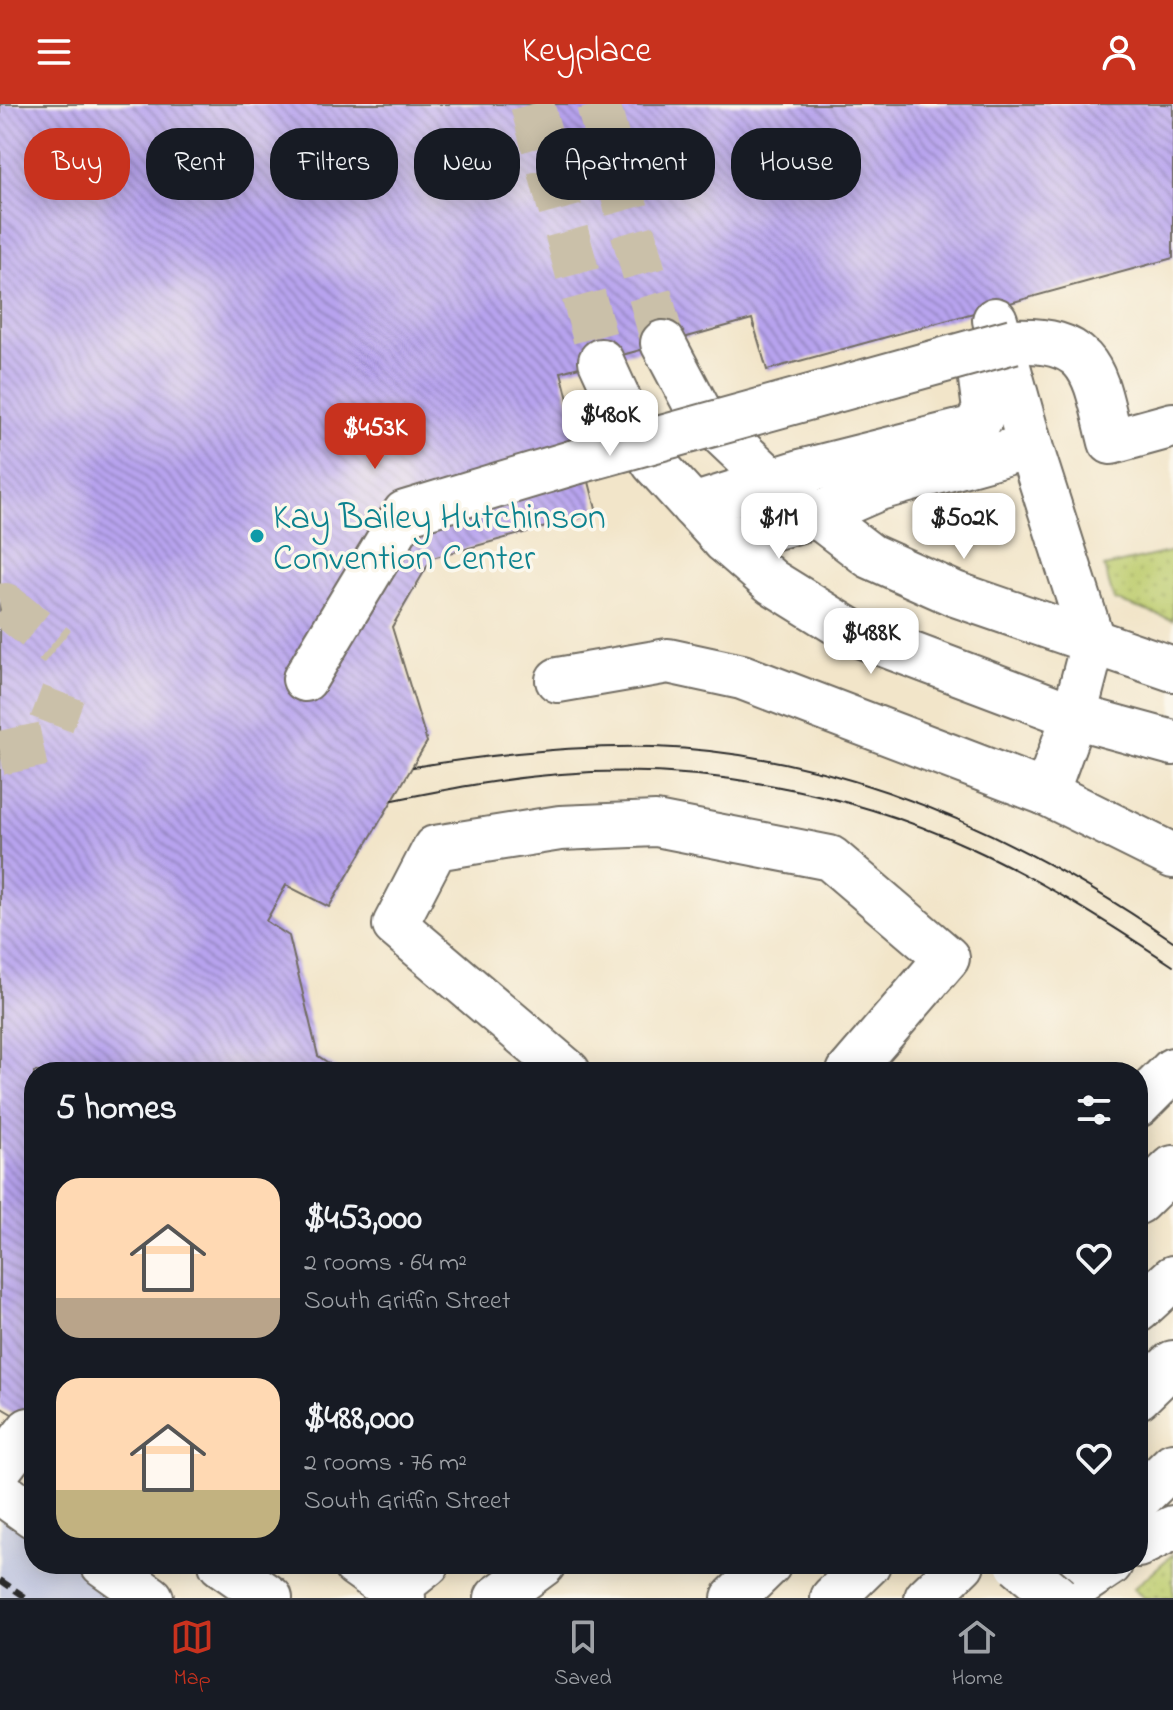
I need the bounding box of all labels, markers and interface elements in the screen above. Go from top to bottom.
text: Keyplace [522,26,651,79]
icon: menu [32,30,76,74]
icon: person [1097,30,1141,74]
chip: Buy [24,128,130,200]
chip: Rent [146,128,254,200]
chip: Filters [270,128,398,200]
chip: New [414,128,520,200]
chip: Apartment [536,128,715,200]
chip: House [731,128,861,200]
pin: $480K [554,390,666,458]
text: $480K [580,397,640,435]
pin: $453K [319,403,431,471]
text: $453K [343,410,407,448]
place label: Kay Bailey Hutchinson Convention Center [273,493,606,587]
pin: $1M [740,493,818,561]
pin: $502K [908,493,1020,561]
text: $1M [759,500,799,538]
text: $502K [930,500,998,538]
marker: Kay Bailey Hutchinson Convention Center [248,527,266,545]
pin: $488K [815,608,927,676]
text: $488K [842,615,900,653]
text: 5 homes [56,1085,177,1135]
icon: filters [1072,1088,1116,1132]
text: $453,000 [304,1195,422,1245]
icon: home [120,1210,216,1306]
icon: heart [1072,1236,1116,1280]
text: 2 rooms · 64 m² [304,1245,467,1283]
text: South Griffin Street [304,1283,510,1321]
text: $488,000 [304,1395,414,1445]
icon: home [120,1410,216,1506]
icon: heart [1072,1436,1116,1480]
text: 2 rooms · 76 m² [304,1445,467,1483]
text: South Griffin Street [304,1483,510,1521]
tab: Map [170,1615,214,1695]
tab: Saved [554,1615,612,1695]
tab: Home [952,1615,1003,1695]

